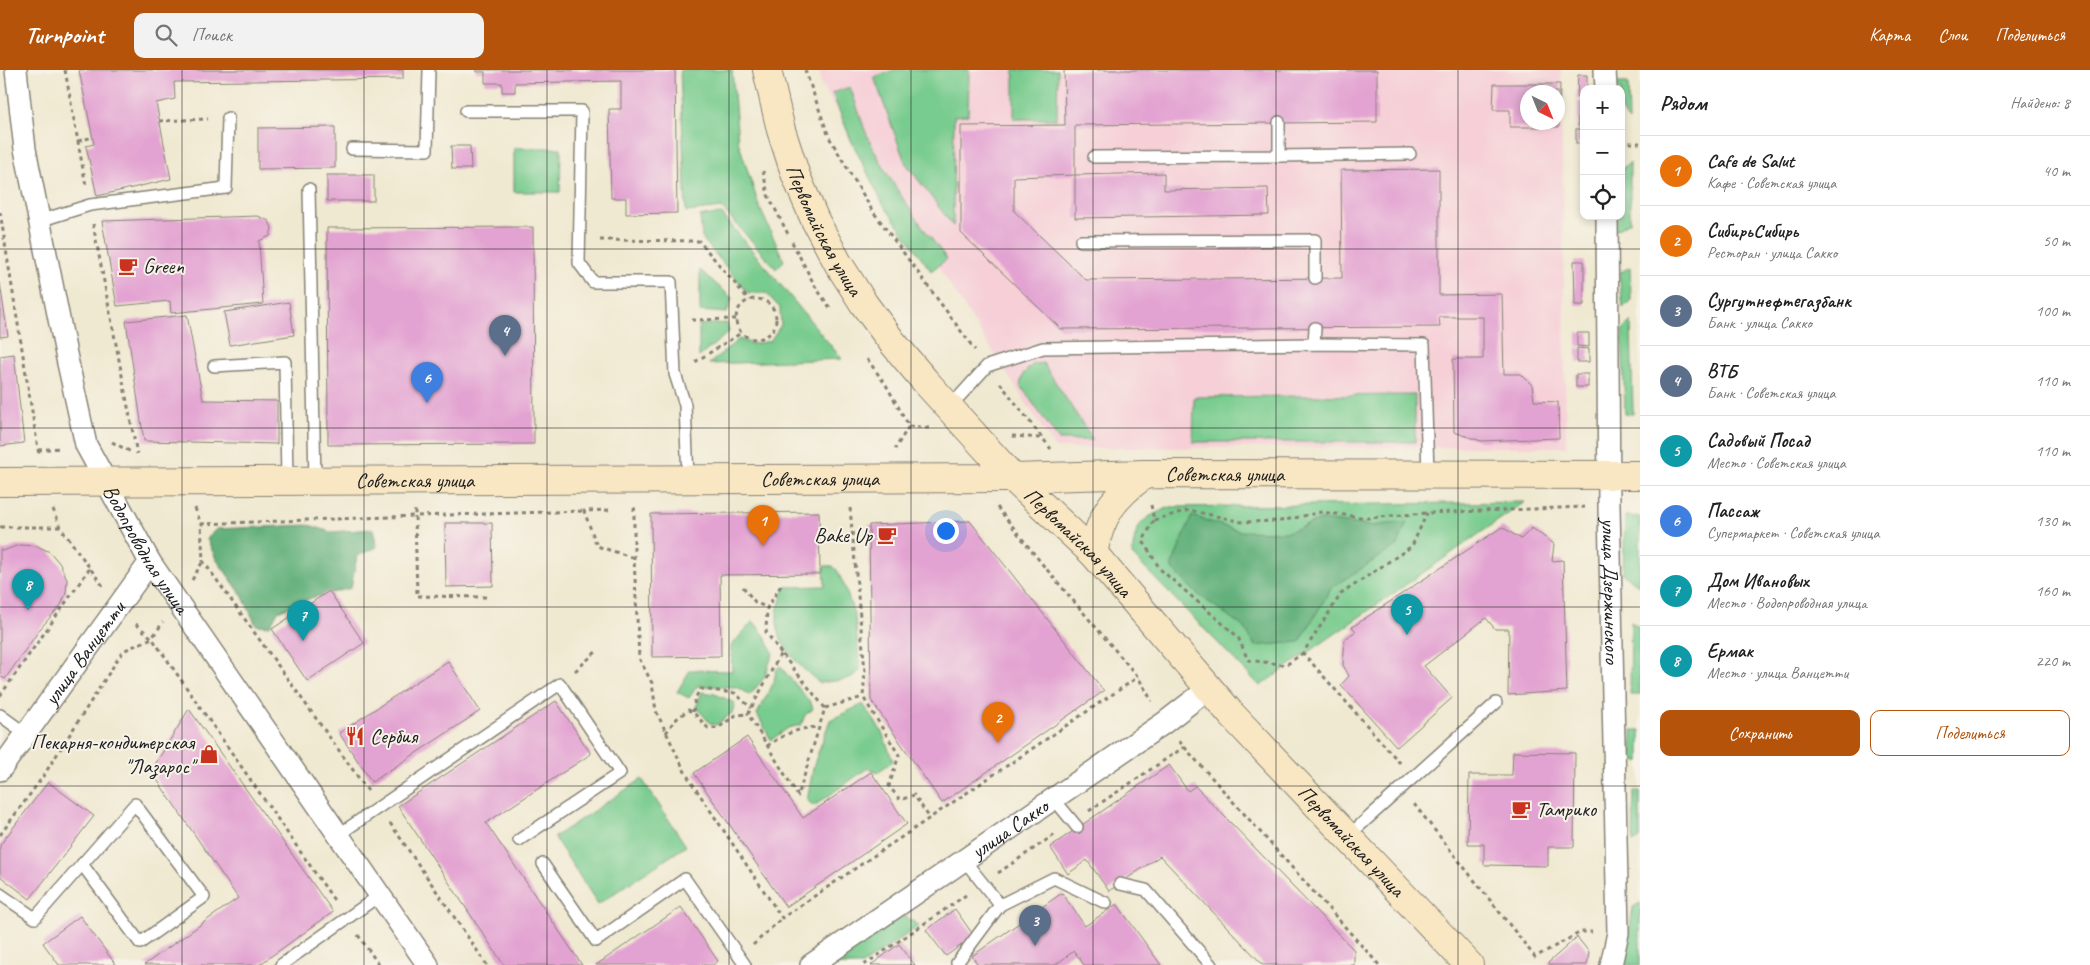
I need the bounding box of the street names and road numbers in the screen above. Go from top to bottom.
street label: Первомайская улица [780,161,869,302]
street label: Советская улица [1166,461,1286,487]
street label: Советская улица [761,466,881,492]
street label: Советская улица [356,467,476,494]
street label: Водопроводная улица [97,480,196,621]
street label: Первомайская улица [1018,482,1139,604]
street label: улица Дзержинского [1596,516,1625,666]
street label: улица Ванцетти [37,594,132,712]
street label: Первомайская улица [1292,780,1411,903]
street label: улица Сакко [965,792,1055,865]

